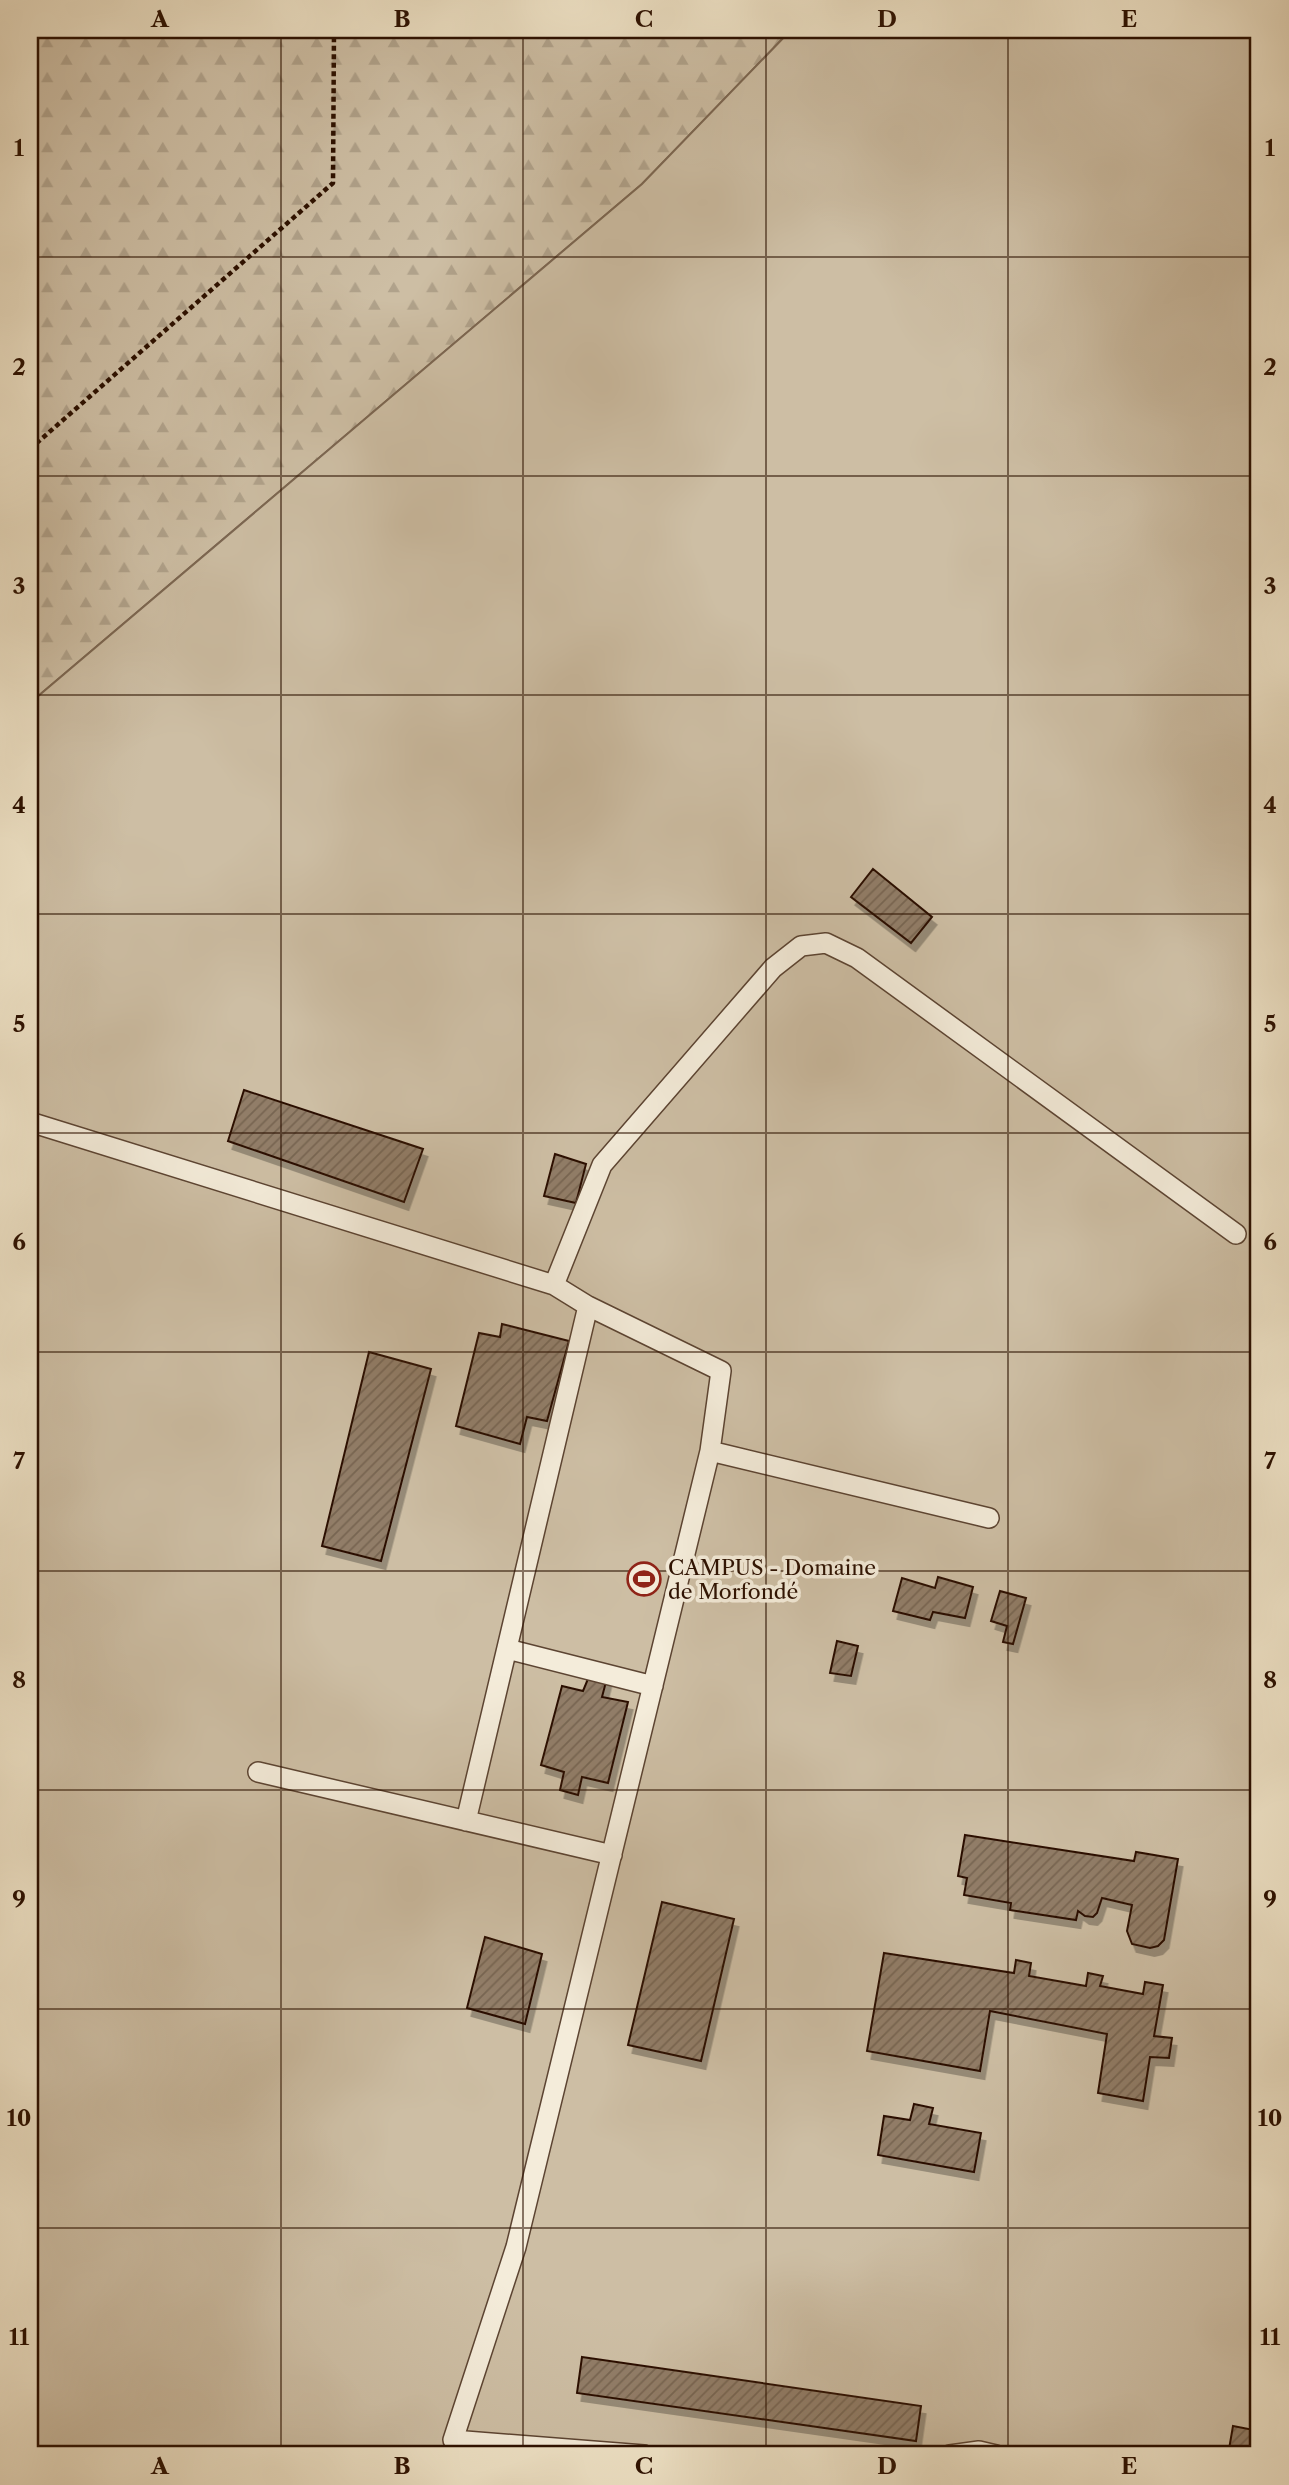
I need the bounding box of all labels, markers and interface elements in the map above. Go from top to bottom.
text: A [150,5,170,33]
text: B [393,5,411,33]
text: C [635,5,653,33]
text: D [877,5,897,33]
text: E [1121,5,1137,33]
text: 1 [14,134,25,162]
text: 1 [1265,134,1276,162]
text: 2 [12,353,26,381]
text: 2 [1263,353,1277,381]
text: 3 [13,572,26,600]
text: 3 [1264,572,1277,600]
text: 4 [12,791,26,819]
text: 4 [1263,791,1277,819]
text: 5 [13,1010,25,1038]
text: 5 [1264,1010,1276,1038]
text: 6 [12,1228,26,1256]
text: 6 [1263,1228,1277,1256]
text: 7 [13,1447,25,1475]
text: 7 [1264,1447,1276,1475]
place label: CAMPUS - Domaine de Morfondé [668,1555,876,1604]
sports icon: CAMPUS - Domaine de Morfondé [625,1560,663,1598]
text: 8 [12,1666,26,1694]
text: 8 [1263,1666,1277,1694]
text: 9 [12,1885,26,1913]
text: 9 [1263,1885,1277,1913]
text: 10 [7,2104,31,2132]
text: 10 [1258,2104,1282,2132]
text: 11 [9,2323,30,2351]
text: 11 [1260,2323,1281,2351]
text: A [150,2452,170,2480]
text: B [393,2452,411,2480]
text: C [635,2452,653,2480]
text: D [877,2452,897,2480]
text: E [1121,2452,1137,2480]

